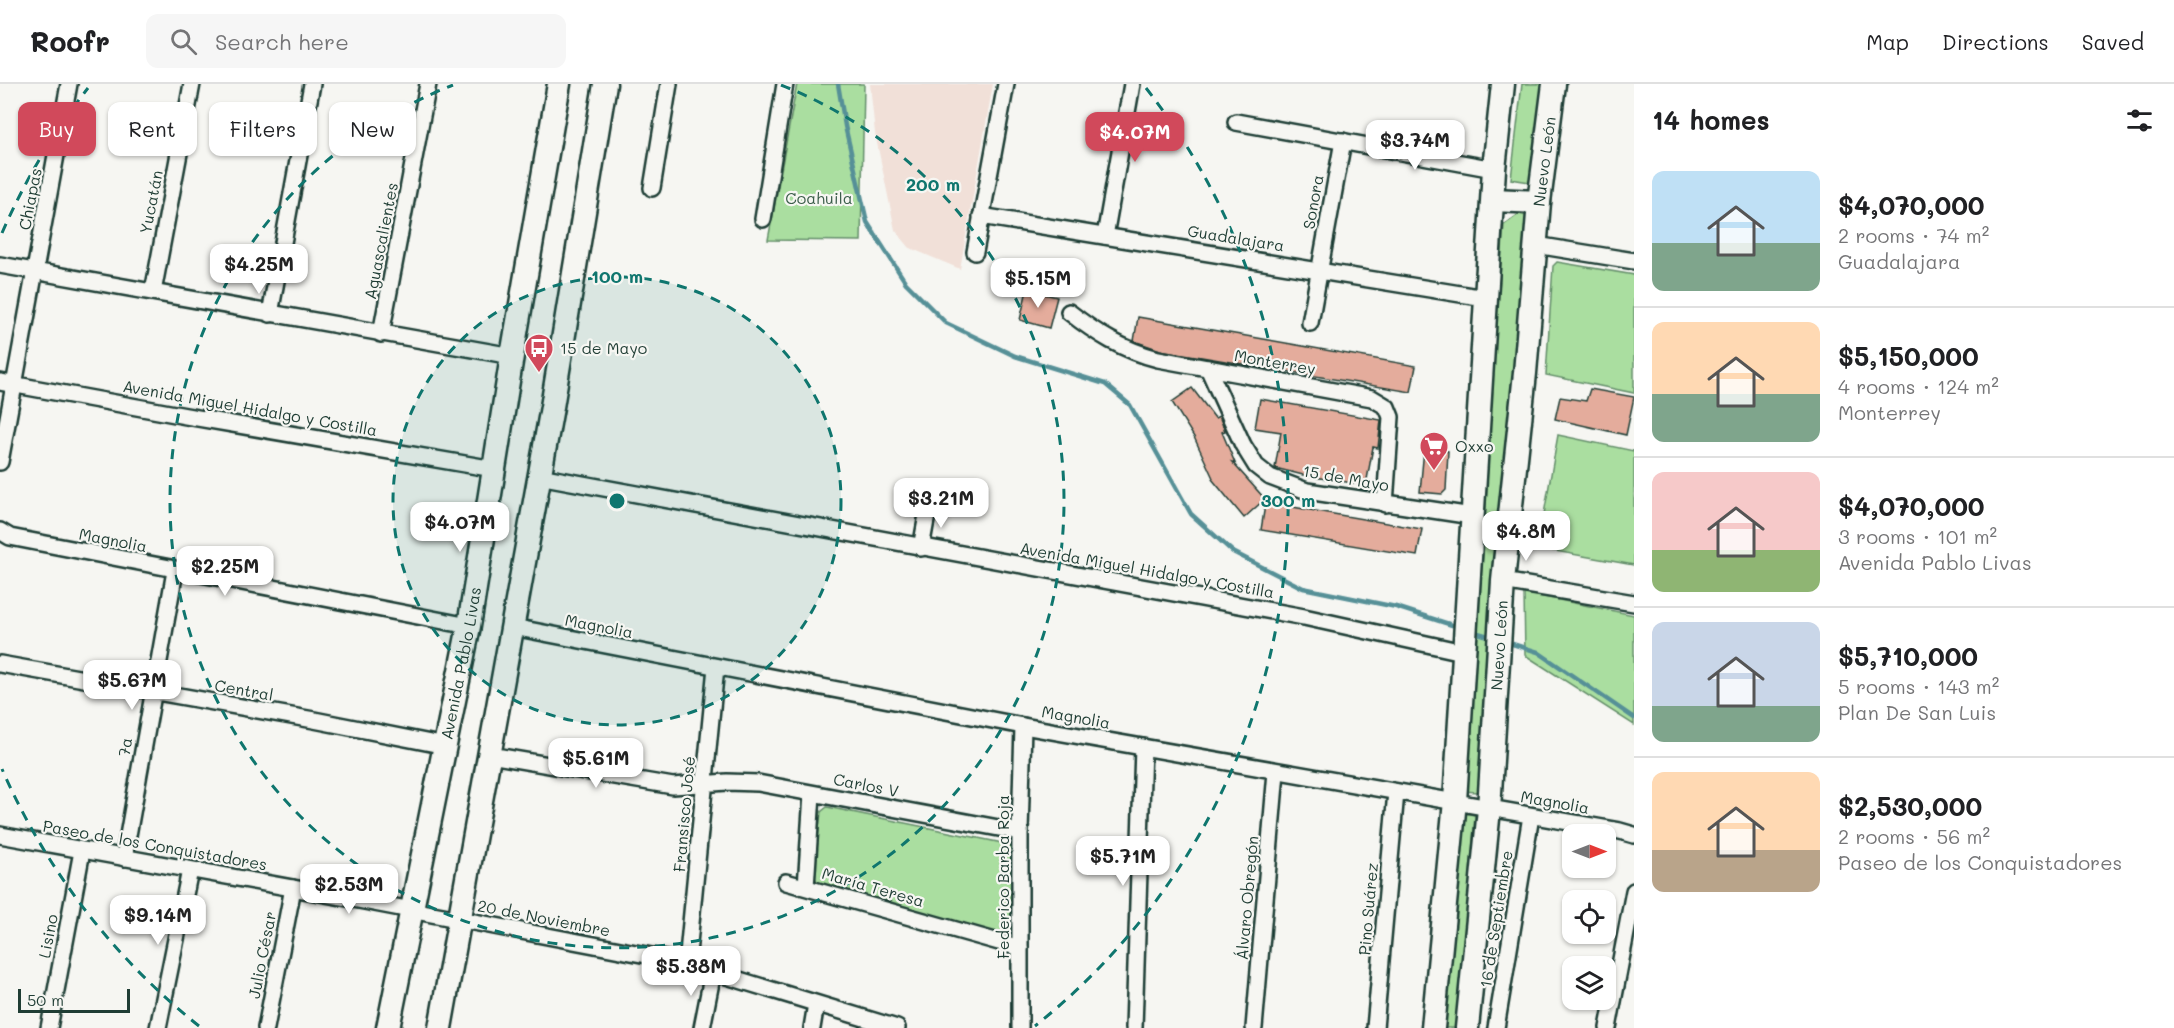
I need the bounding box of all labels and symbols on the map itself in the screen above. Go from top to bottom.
pin: $4.07M [1086,112,1184,163]
street label: Nuevo León [1528,115,1560,208]
pin: $3.74M [1366,120,1464,171]
street label: Chiapas [13,166,46,232]
street label: Yucatán [134,168,167,236]
text: 200 m [906,172,960,196]
street label: Sonora [1297,173,1328,231]
street label: Aguascalientes [359,181,402,301]
park label: Coahuila [785,187,853,208]
street label: Guadalajara [1186,219,1286,256]
pin: $4.25M [210,244,308,295]
pin: $5.15M [989,258,1087,309]
text: 100 m [591,264,643,288]
bus stop icon: 15 de Mayo [523,332,555,374]
place label: 15 de Mayo [560,337,647,358]
street label: Monterrey [1233,344,1317,379]
street label: Avenida Miguel Hidalgo y Costilla [121,375,379,440]
supermarket icon: Oxxo [1418,430,1450,472]
place label: Oxxo [1455,435,1493,456]
street label: 15 de Mayo [1301,460,1391,495]
pin: $3.21M [892,478,990,529]
text: 300 m [1261,488,1315,512]
centre of rings [607,491,627,511]
pin: $4.07M [411,502,509,553]
pin: $4.8M [1484,511,1568,562]
street label: Magnolia [77,523,149,556]
street label: Avenida Miguel Hidalgo y Costilla [1018,537,1276,602]
pin: $2.25M [176,546,274,597]
street label: Avenida Pablo Livas [435,585,485,741]
street label: Nuevo León [1485,600,1512,691]
street label: Magnolia [563,609,635,642]
pin: $5.67M [83,660,181,711]
street label: Central [213,674,275,705]
street label: Magnolia [1040,700,1112,733]
street label: 7a [113,736,136,758]
pin: $5.61M [547,738,645,789]
street label: Fransisco José [668,755,699,873]
street label: Carlos V [832,768,901,801]
street label: Magnolia [1519,785,1591,818]
street label: Federico Barba Roja [992,795,1013,959]
street label: Paseo de los Conquistadores [41,814,269,875]
north arrow [1562,824,1616,878]
street label: Álvaro Obregón [1231,835,1262,961]
pin: $5.71M [1074,836,1172,887]
street label: 16 de Septiembre [1474,849,1517,989]
street label: María Teresa [820,862,927,911]
street label: Pino Suárez [1353,862,1382,956]
pin: $2.53M [300,864,398,915]
street label: 20 de Noviembre [476,894,612,941]
pin: $9.14M [109,895,207,946]
street label: Julio César [243,909,280,1000]
street label: Lisino [33,912,62,960]
pin: $5.38M [642,946,740,997]
scale bar [18,986,130,1014]

